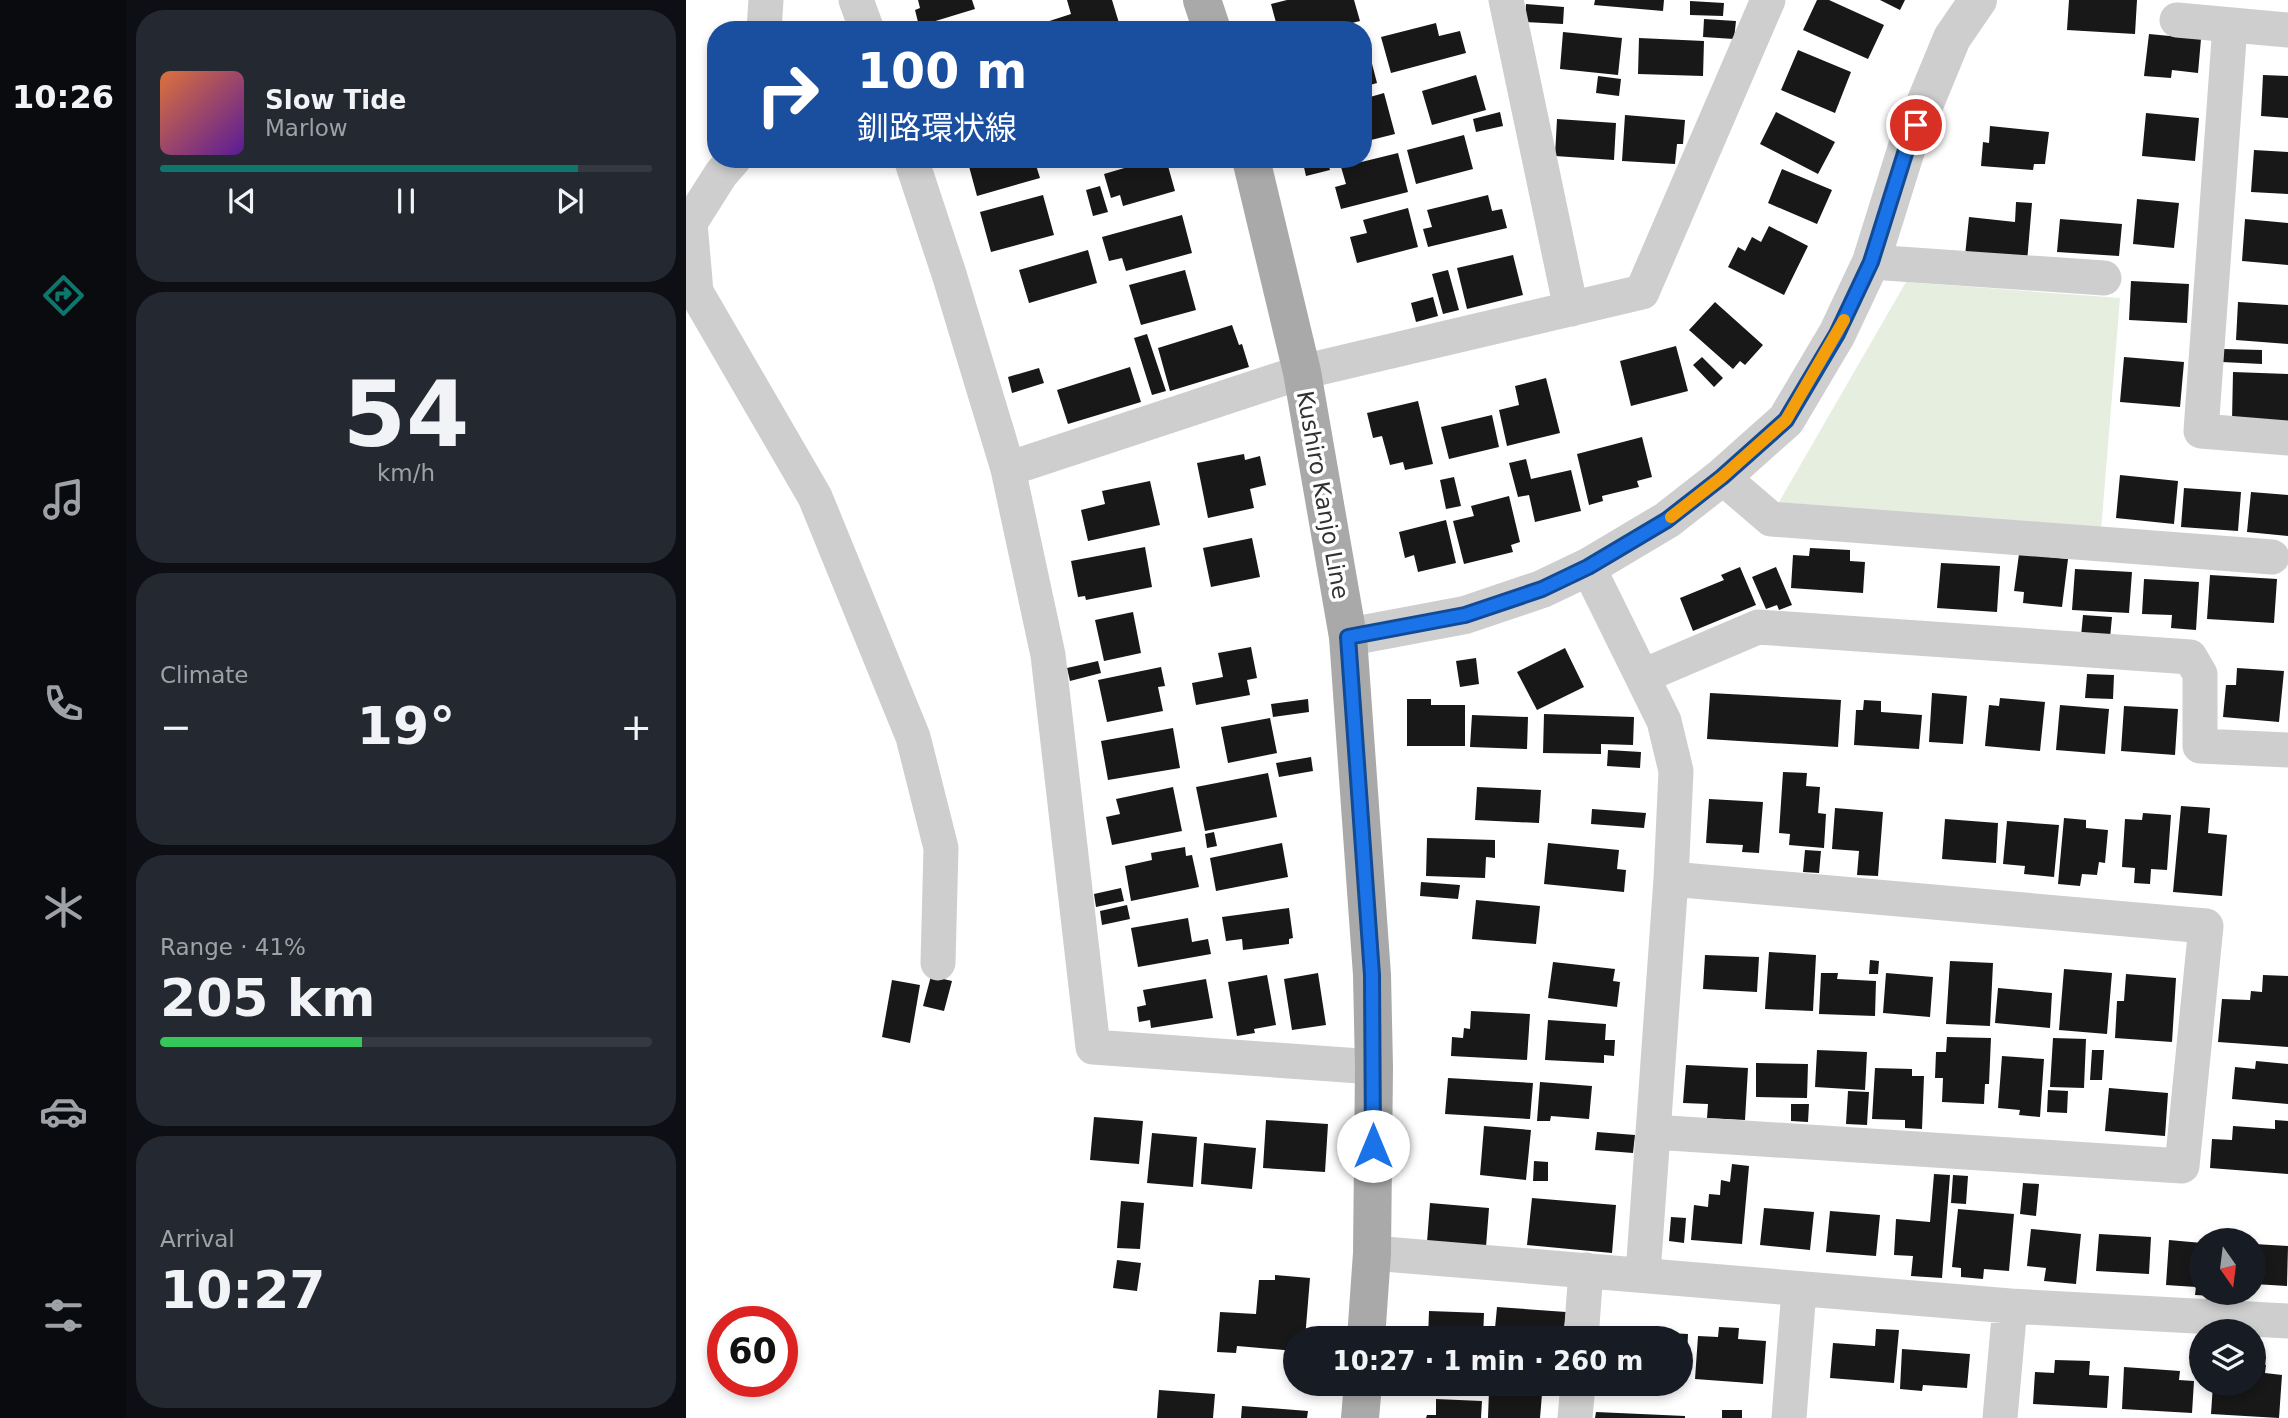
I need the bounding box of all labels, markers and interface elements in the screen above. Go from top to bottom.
text: 100 m [857,43,1027,100]
icon: right [742,49,833,140]
text: 10:26 [12,78,114,116]
text: Slow Tide [265,85,406,115]
pin [1886,95,1946,155]
icon: arrive [1897,106,1935,144]
text: 釧路環状線 [857,109,1017,147]
text: Marlow [265,115,348,141]
icon: previous [223,182,261,220]
icon: pause [387,182,425,220]
icon: next [551,182,589,220]
icon: directions [39,271,88,320]
text: 54 [343,362,469,467]
street label: Kushiro Kanjo Line [1292,389,1354,601]
text: km/h [377,460,435,486]
icon: music [39,475,88,524]
text: Climate [160,662,249,688]
icon: phone [39,679,88,728]
text: 19° [357,696,455,756]
text: − [160,705,192,749]
text: + [620,705,652,749]
icon: climate [39,883,88,932]
text: Range · 41% [160,934,306,960]
text: 205 km [160,968,375,1028]
icon: car [39,1087,88,1136]
position arrow [1336,1109,1410,1183]
text: Arrival [160,1226,235,1252]
north arrow [2189,1228,2266,1306]
map controls [2189,1228,2266,1396]
text: 10:27 [160,1260,326,1320]
icon: filters [39,1291,88,1340]
speed limit sign: 60 [707,1306,798,1397]
button: layers [2189,1319,2266,1396]
text: 10:27 · 1 min · 260 m [1333,1346,1643,1376]

